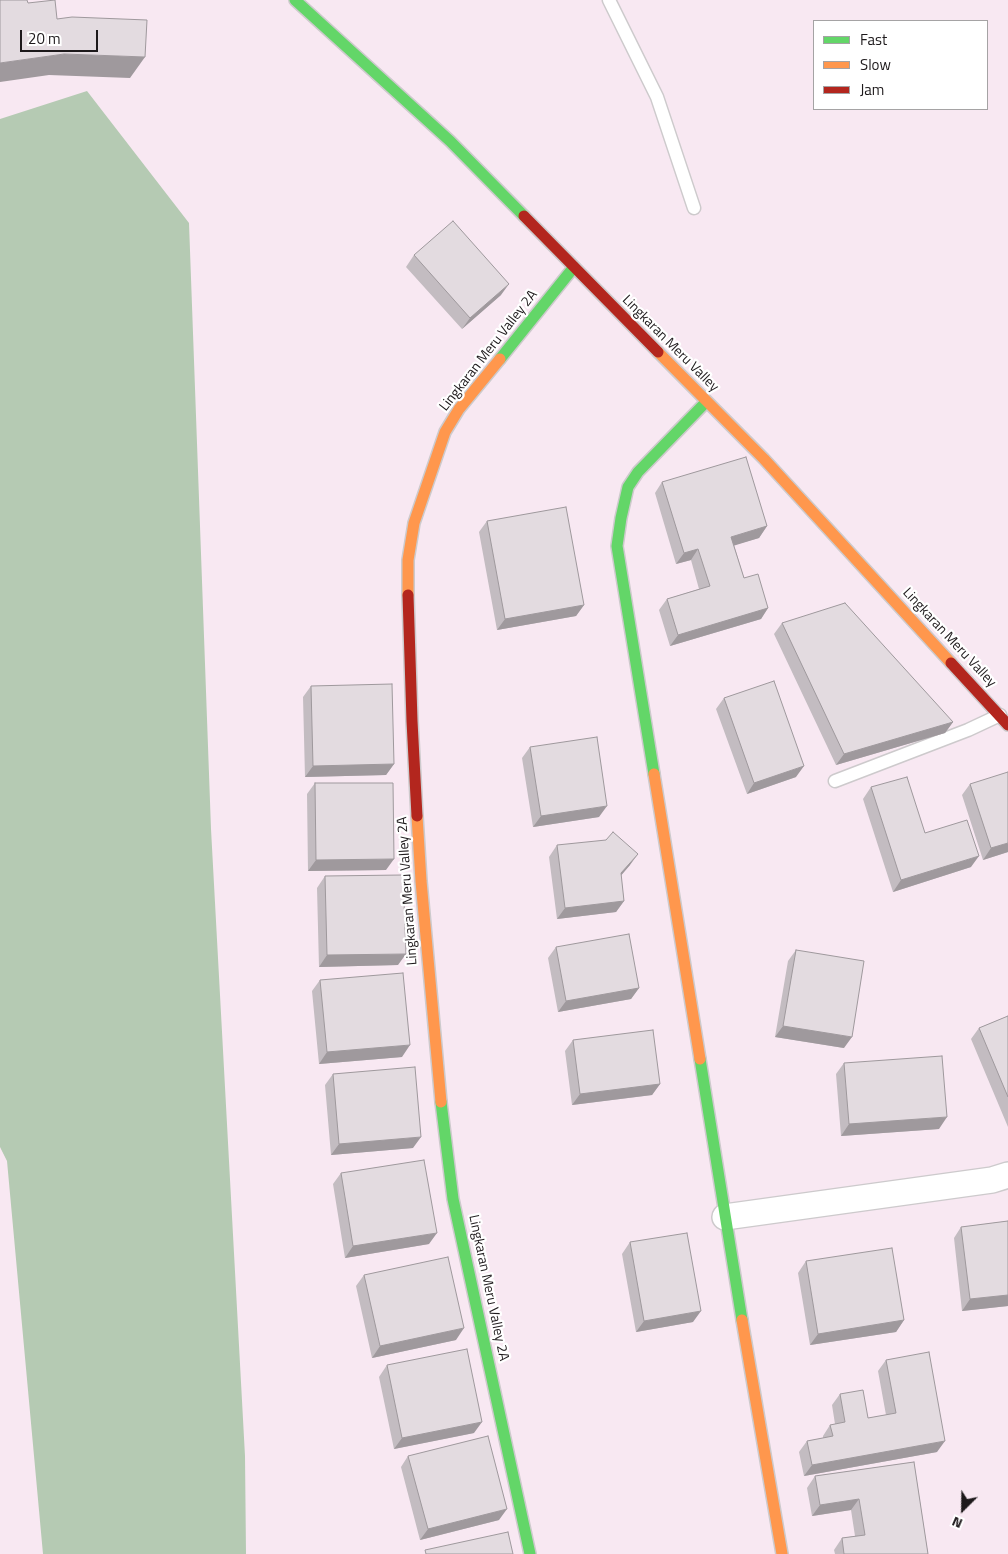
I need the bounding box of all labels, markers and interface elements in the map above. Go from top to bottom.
scale bar [22,20,100,52]
legend [813,20,988,110]
text: 20 m [28,27,61,50]
text: Fast [860,28,887,51]
text: Slow [860,53,891,76]
text: Jam [860,78,884,101]
street label: Lingkaran Meru Valley 2A [437,287,541,415]
street label: Lingkaran Meru Valley [618,292,722,396]
street label: Lingkaran Meru Valley [899,585,999,691]
street label: Lingkaran Meru Valley 2A [394,816,422,966]
street label: Lingkaran Meru Valley 2A [464,1213,512,1363]
north arrow [938,1484,988,1534]
text: N [948,1512,966,1535]

